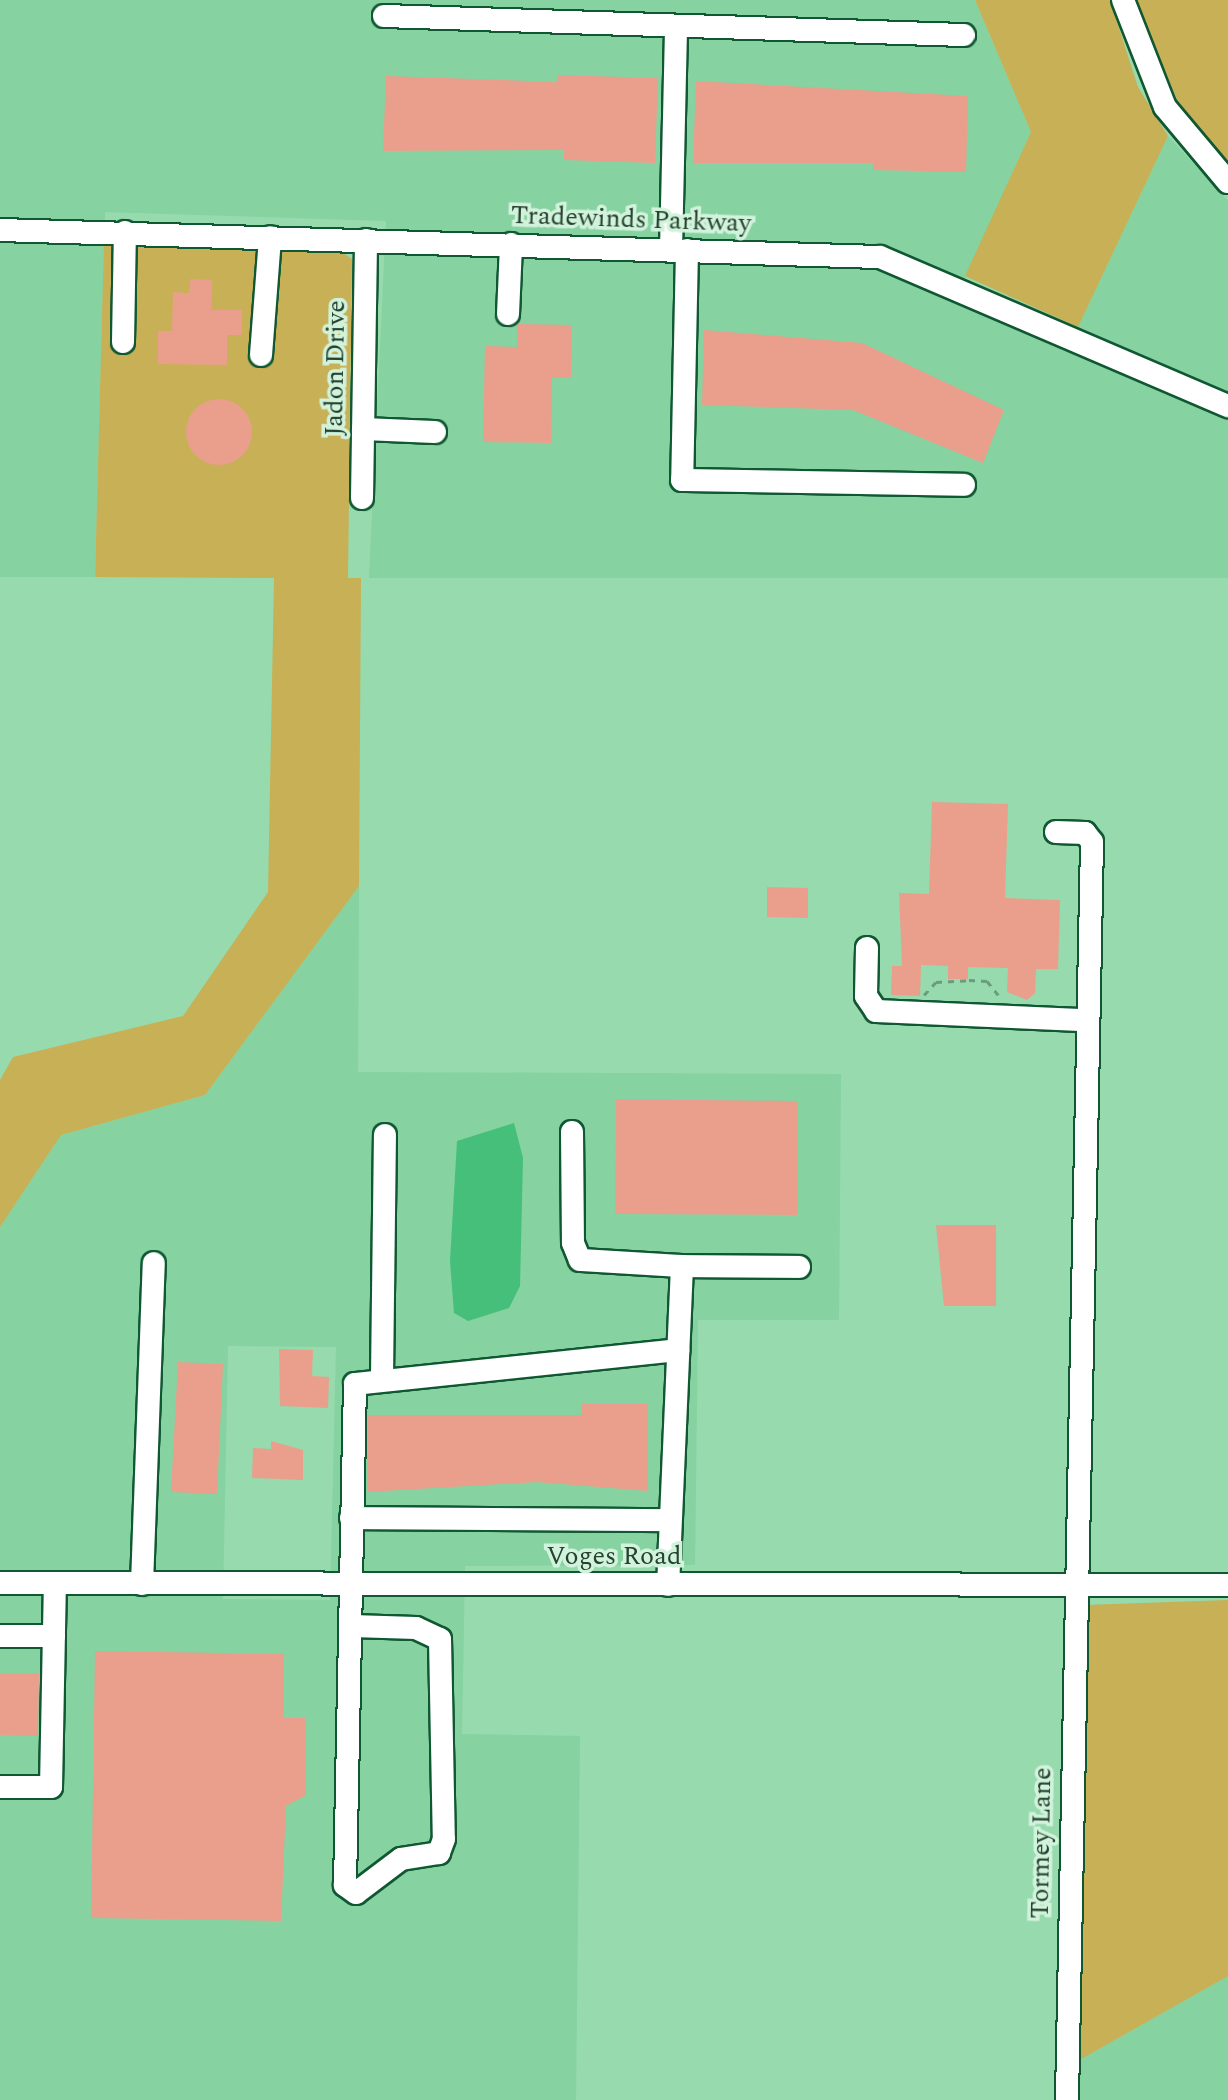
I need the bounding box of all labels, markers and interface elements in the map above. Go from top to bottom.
street label: Tradewinds Parkway [510,200,752,240]
street label: Jadon Drive [319,300,353,436]
street label: Voges Road [547,1541,681,1573]
street label: Tormey Lane [1025,1767,1059,1919]

